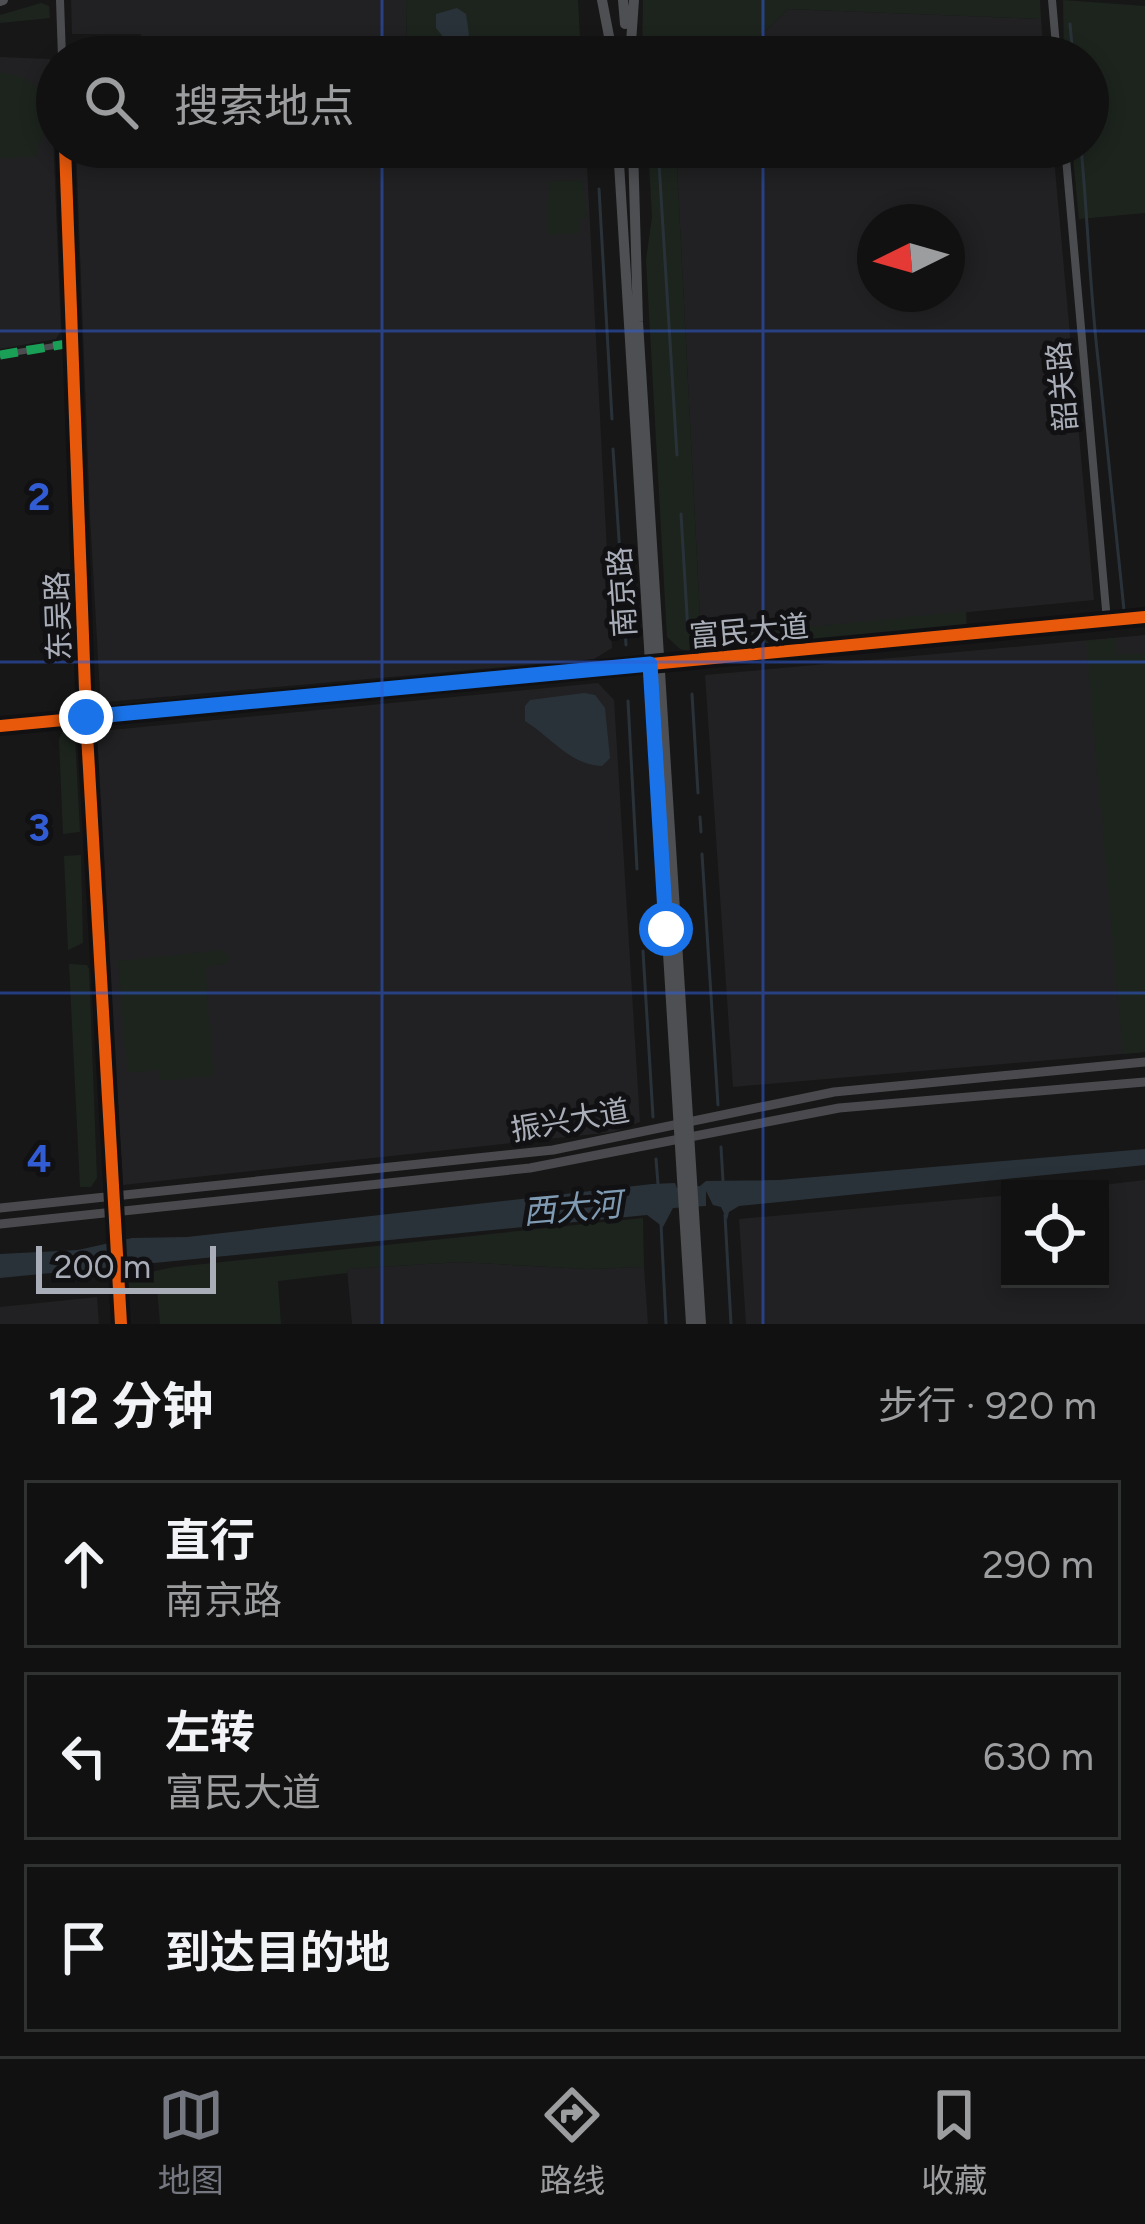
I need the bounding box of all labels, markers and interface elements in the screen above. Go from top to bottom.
search box [36,36,1109,168]
icon: search [78,69,144,135]
text: 搜索地点 [174,79,354,133]
north arrow [857,204,965,312]
street label: 韶关路 [1040,340,1084,432]
text: 2 [28,473,50,520]
street label: 南京路 [600,546,644,638]
street label: 东吴路 [38,570,78,662]
street label: 富民大道 [688,607,810,655]
route end [59,690,113,744]
text: 3 [28,804,50,851]
route start [639,902,693,956]
street label: 振兴大道 [508,1091,632,1149]
text: 4 [27,1135,51,1182]
map controls [1001,1180,1109,1288]
button: locate [1001,1180,1109,1288]
water label: 西大河 [521,1184,629,1232]
scale bar [36,1240,216,1293]
text: 200 m [54,1247,151,1286]
text: 12 分钟 [48,1376,213,1437]
text: 步行 · 920 m [878,1382,1097,1429]
text: 直行 [165,1513,255,1567]
icon: ahead [51,1531,117,1597]
text: 290 m [982,1541,1094,1588]
text: 南京路 [165,1577,282,1624]
text: 左转 [165,1705,255,1759]
icon: left [51,1723,117,1789]
text: 630 m [983,1733,1094,1780]
text: 富民大道 [165,1769,321,1816]
icon: arrive [51,1915,117,1981]
text: 到达目的地 [165,1925,390,1979]
tab: 地图 [158,2082,224,2202]
tab: 路线 [539,2082,605,2202]
tab: 收藏 [921,2082,987,2202]

